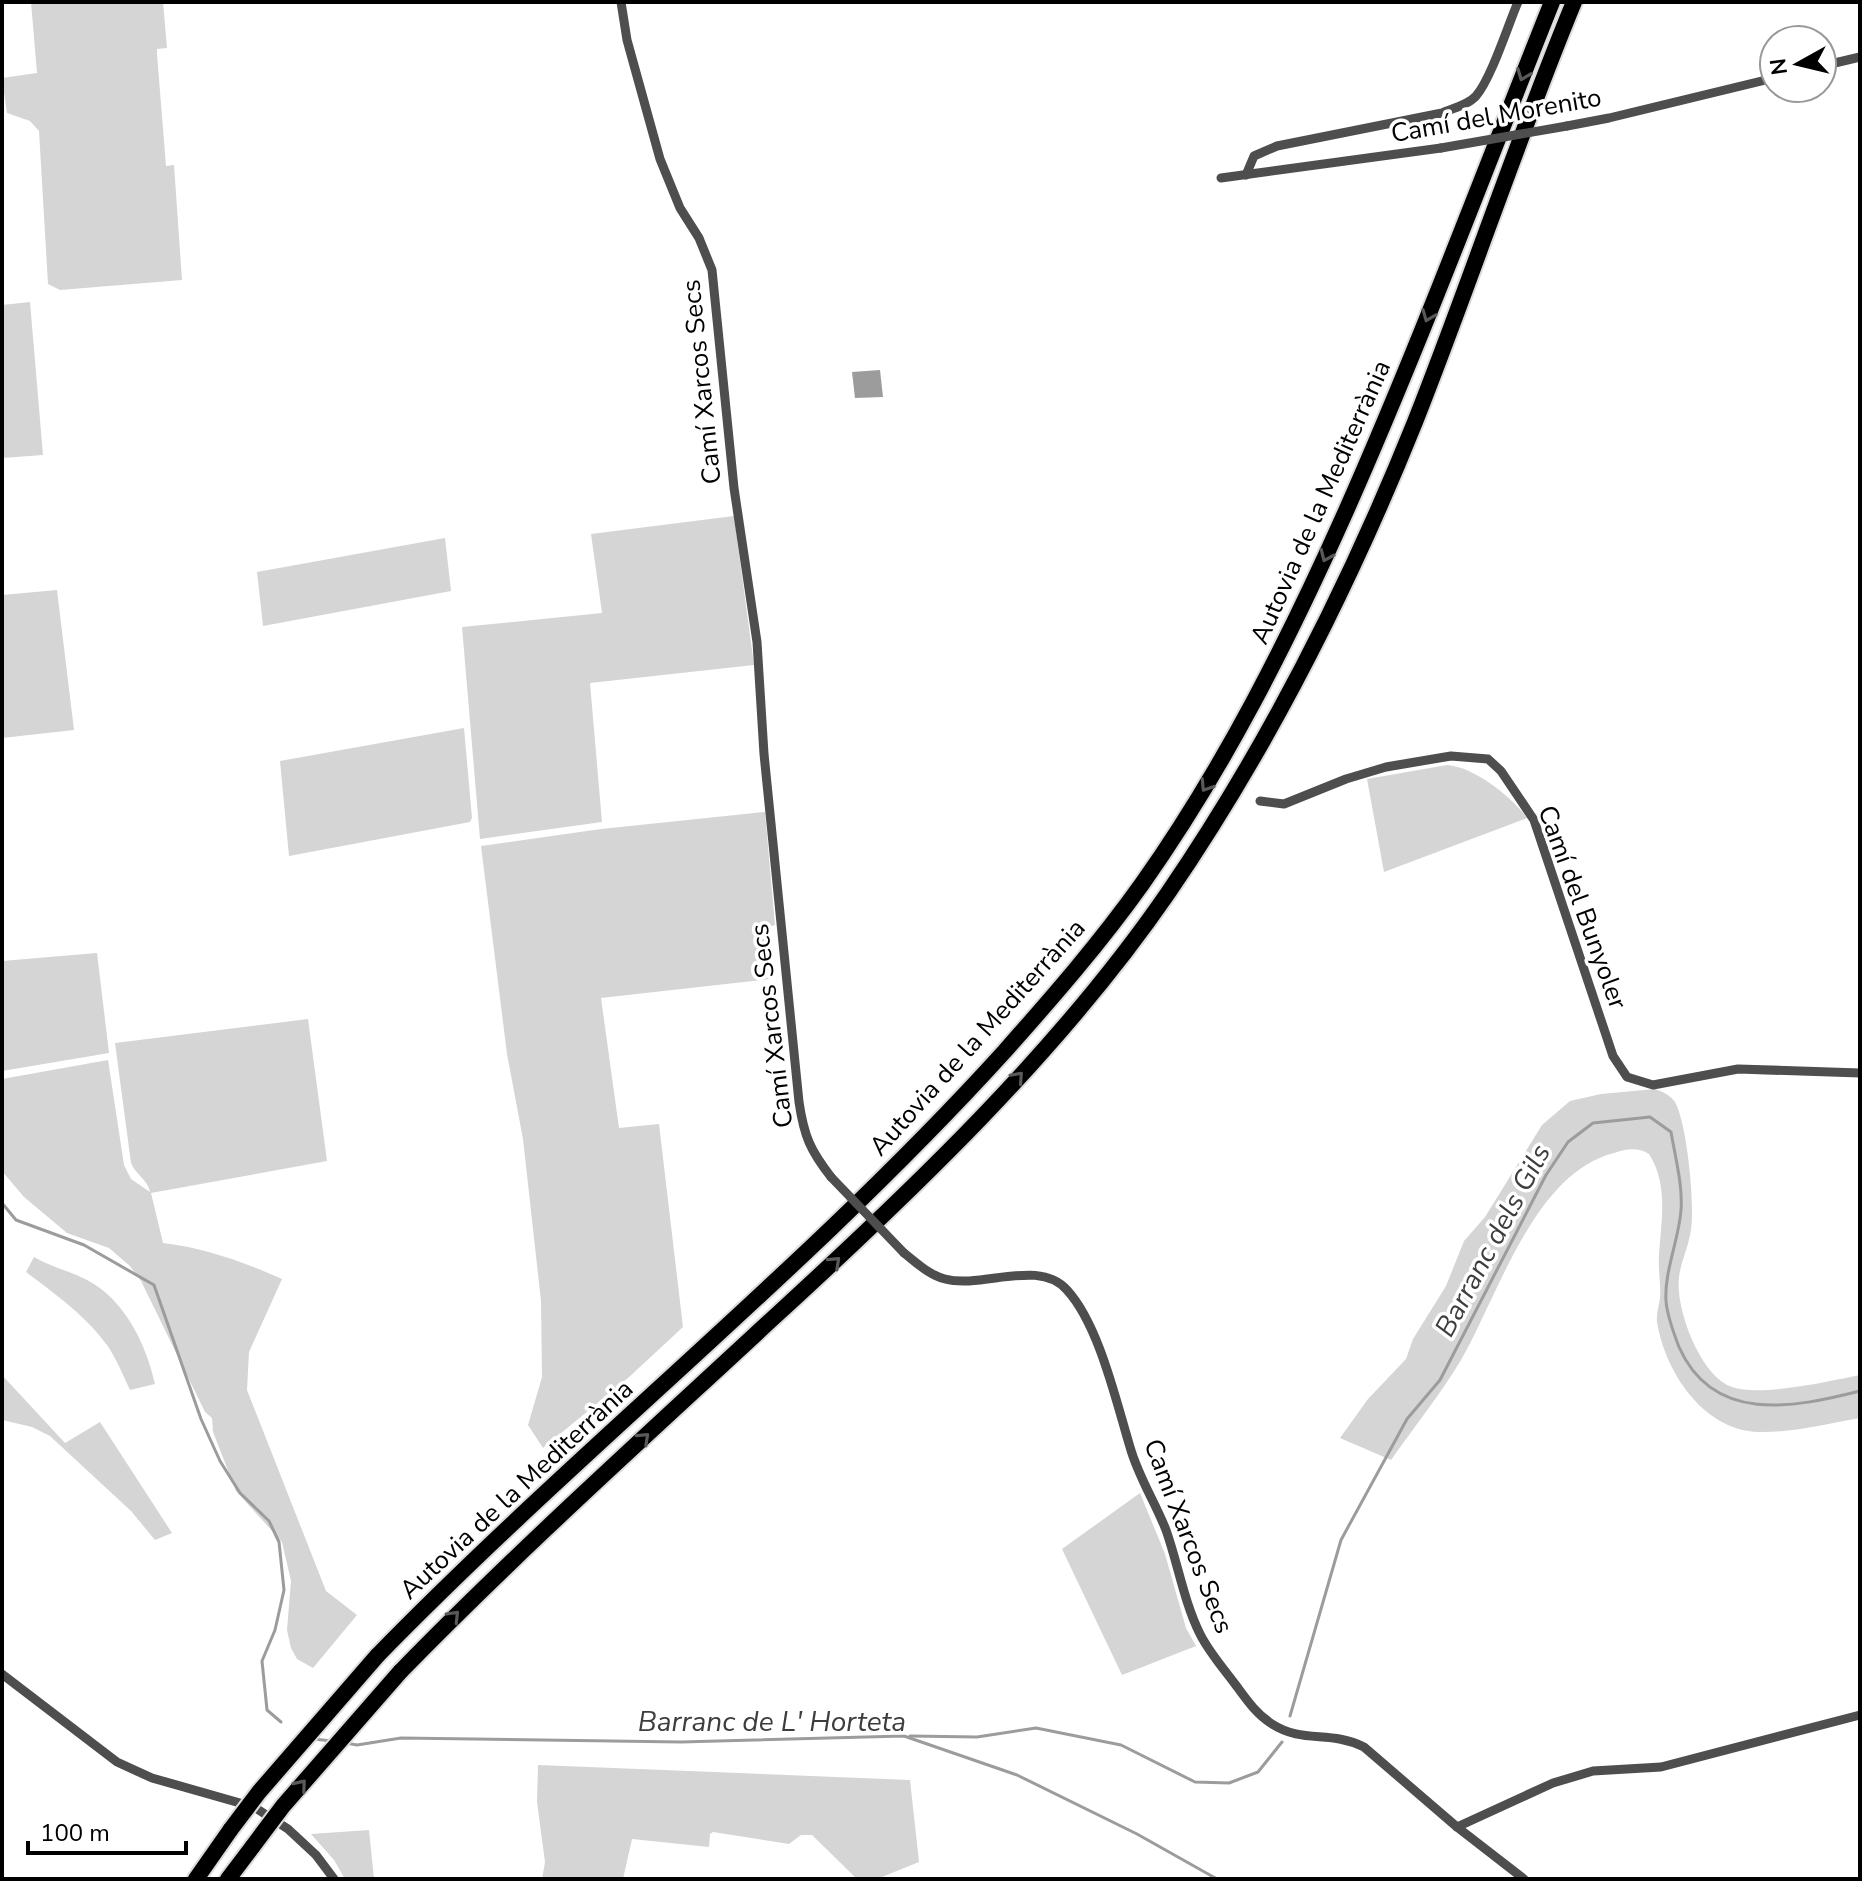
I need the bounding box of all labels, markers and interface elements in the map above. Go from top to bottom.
north arrow [1758,24,1838,104]
text: N [1763,56,1795,77]
one-way arrow [1516,67,1533,81]
street label: Camí del Morenito [1388,80,1604,151]
street label: Camí Xarcos Secs [673,278,730,486]
one-way arrow [1421,308,1437,322]
street label: Autovia de la Mediterrània [1242,355,1399,650]
one-way arrow [1320,547,1336,562]
one-way arrow [1200,777,1215,792]
street label: Camí del Bunyoler [1529,800,1636,1015]
street label: Autovia de la Mediterrània [862,911,1093,1163]
street label: Camí Xarcos Secs [742,922,801,1130]
one-way arrow [1008,1072,1023,1086]
water label: Barranc dels Gils [1426,1137,1560,1343]
one-way arrow [826,1256,840,1271]
street label: Autovia de la Mediterrània [392,1372,641,1607]
one-way arrow [634,1433,649,1447]
street label: Camí Xarcos Secs [1135,1434,1242,1638]
one-way arrow [445,1611,459,1625]
water label: Barranc de L' Horteta [638,1703,906,1741]
one-way arrow [291,1780,306,1794]
scale bar [28,1805,186,1855]
text: 100 m [40,1817,110,1849]

